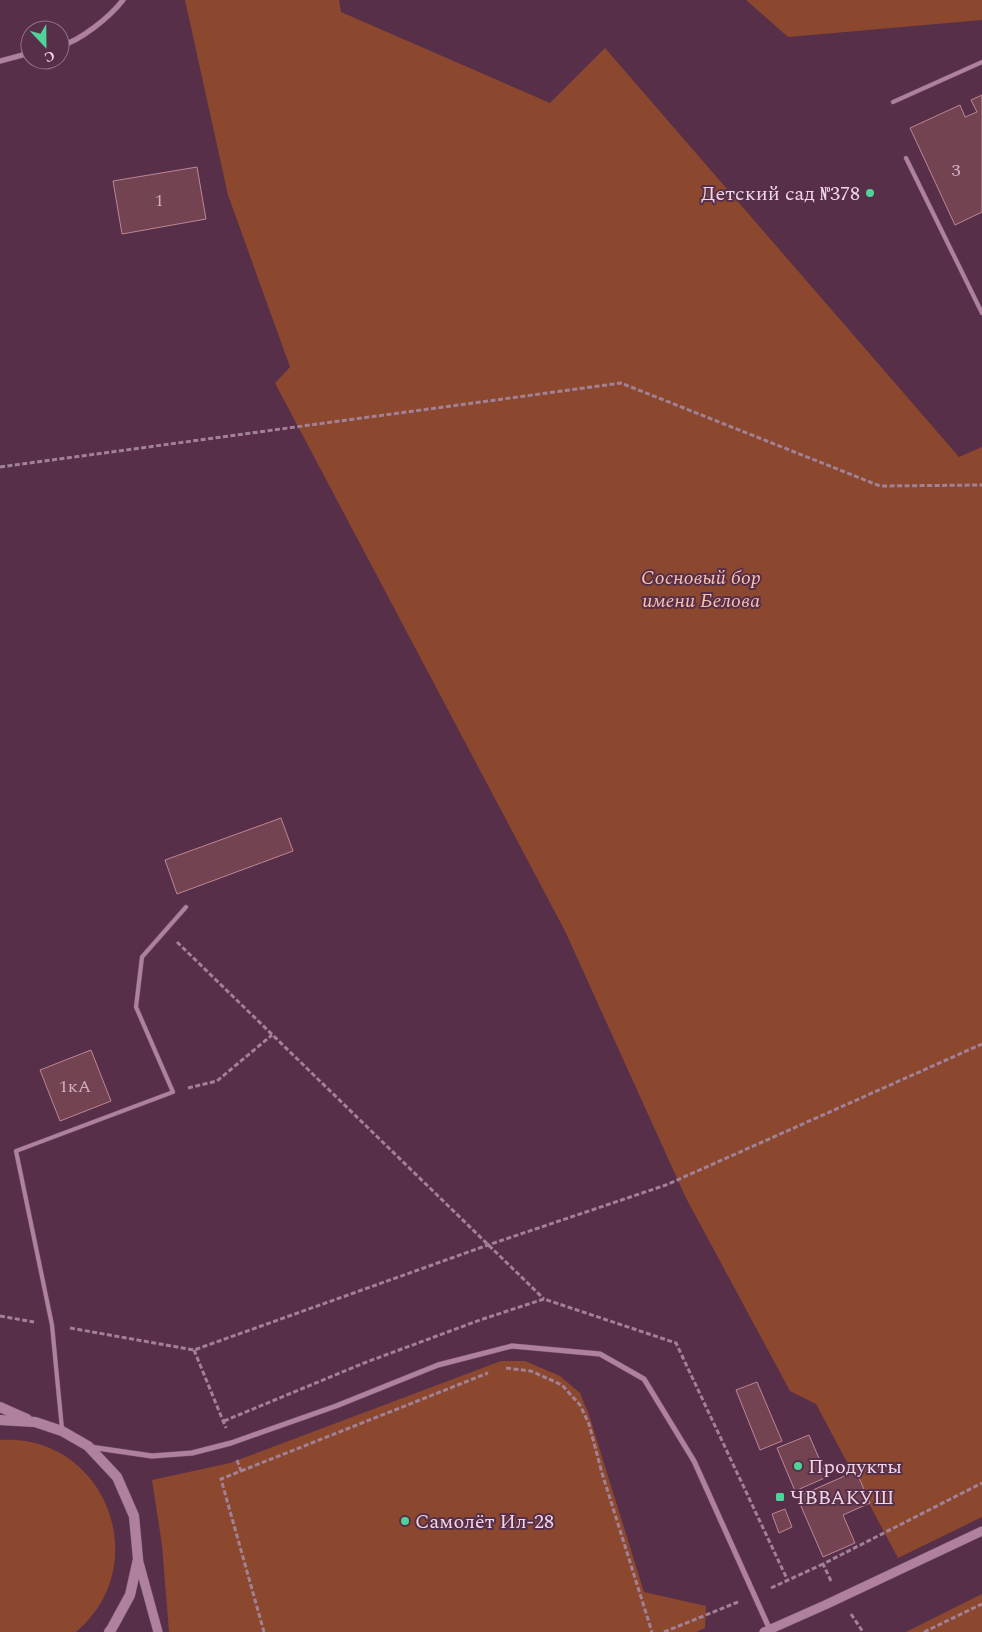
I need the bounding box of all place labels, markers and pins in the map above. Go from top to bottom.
place label: Детский сад №378 [701,179,860,209]
marker: Детский сад №378 [864,187,876,199]
place label: Продукты [808,1452,902,1482]
marker: Продукты [792,1460,804,1472]
place label: ЧВВАКУШ [790,1483,895,1513]
marker: ЧВВАКУШ [774,1491,786,1503]
place label: Самолёт Ил-28 [415,1507,554,1537]
marker: Самолёт Ил-28 [399,1515,411,1527]

